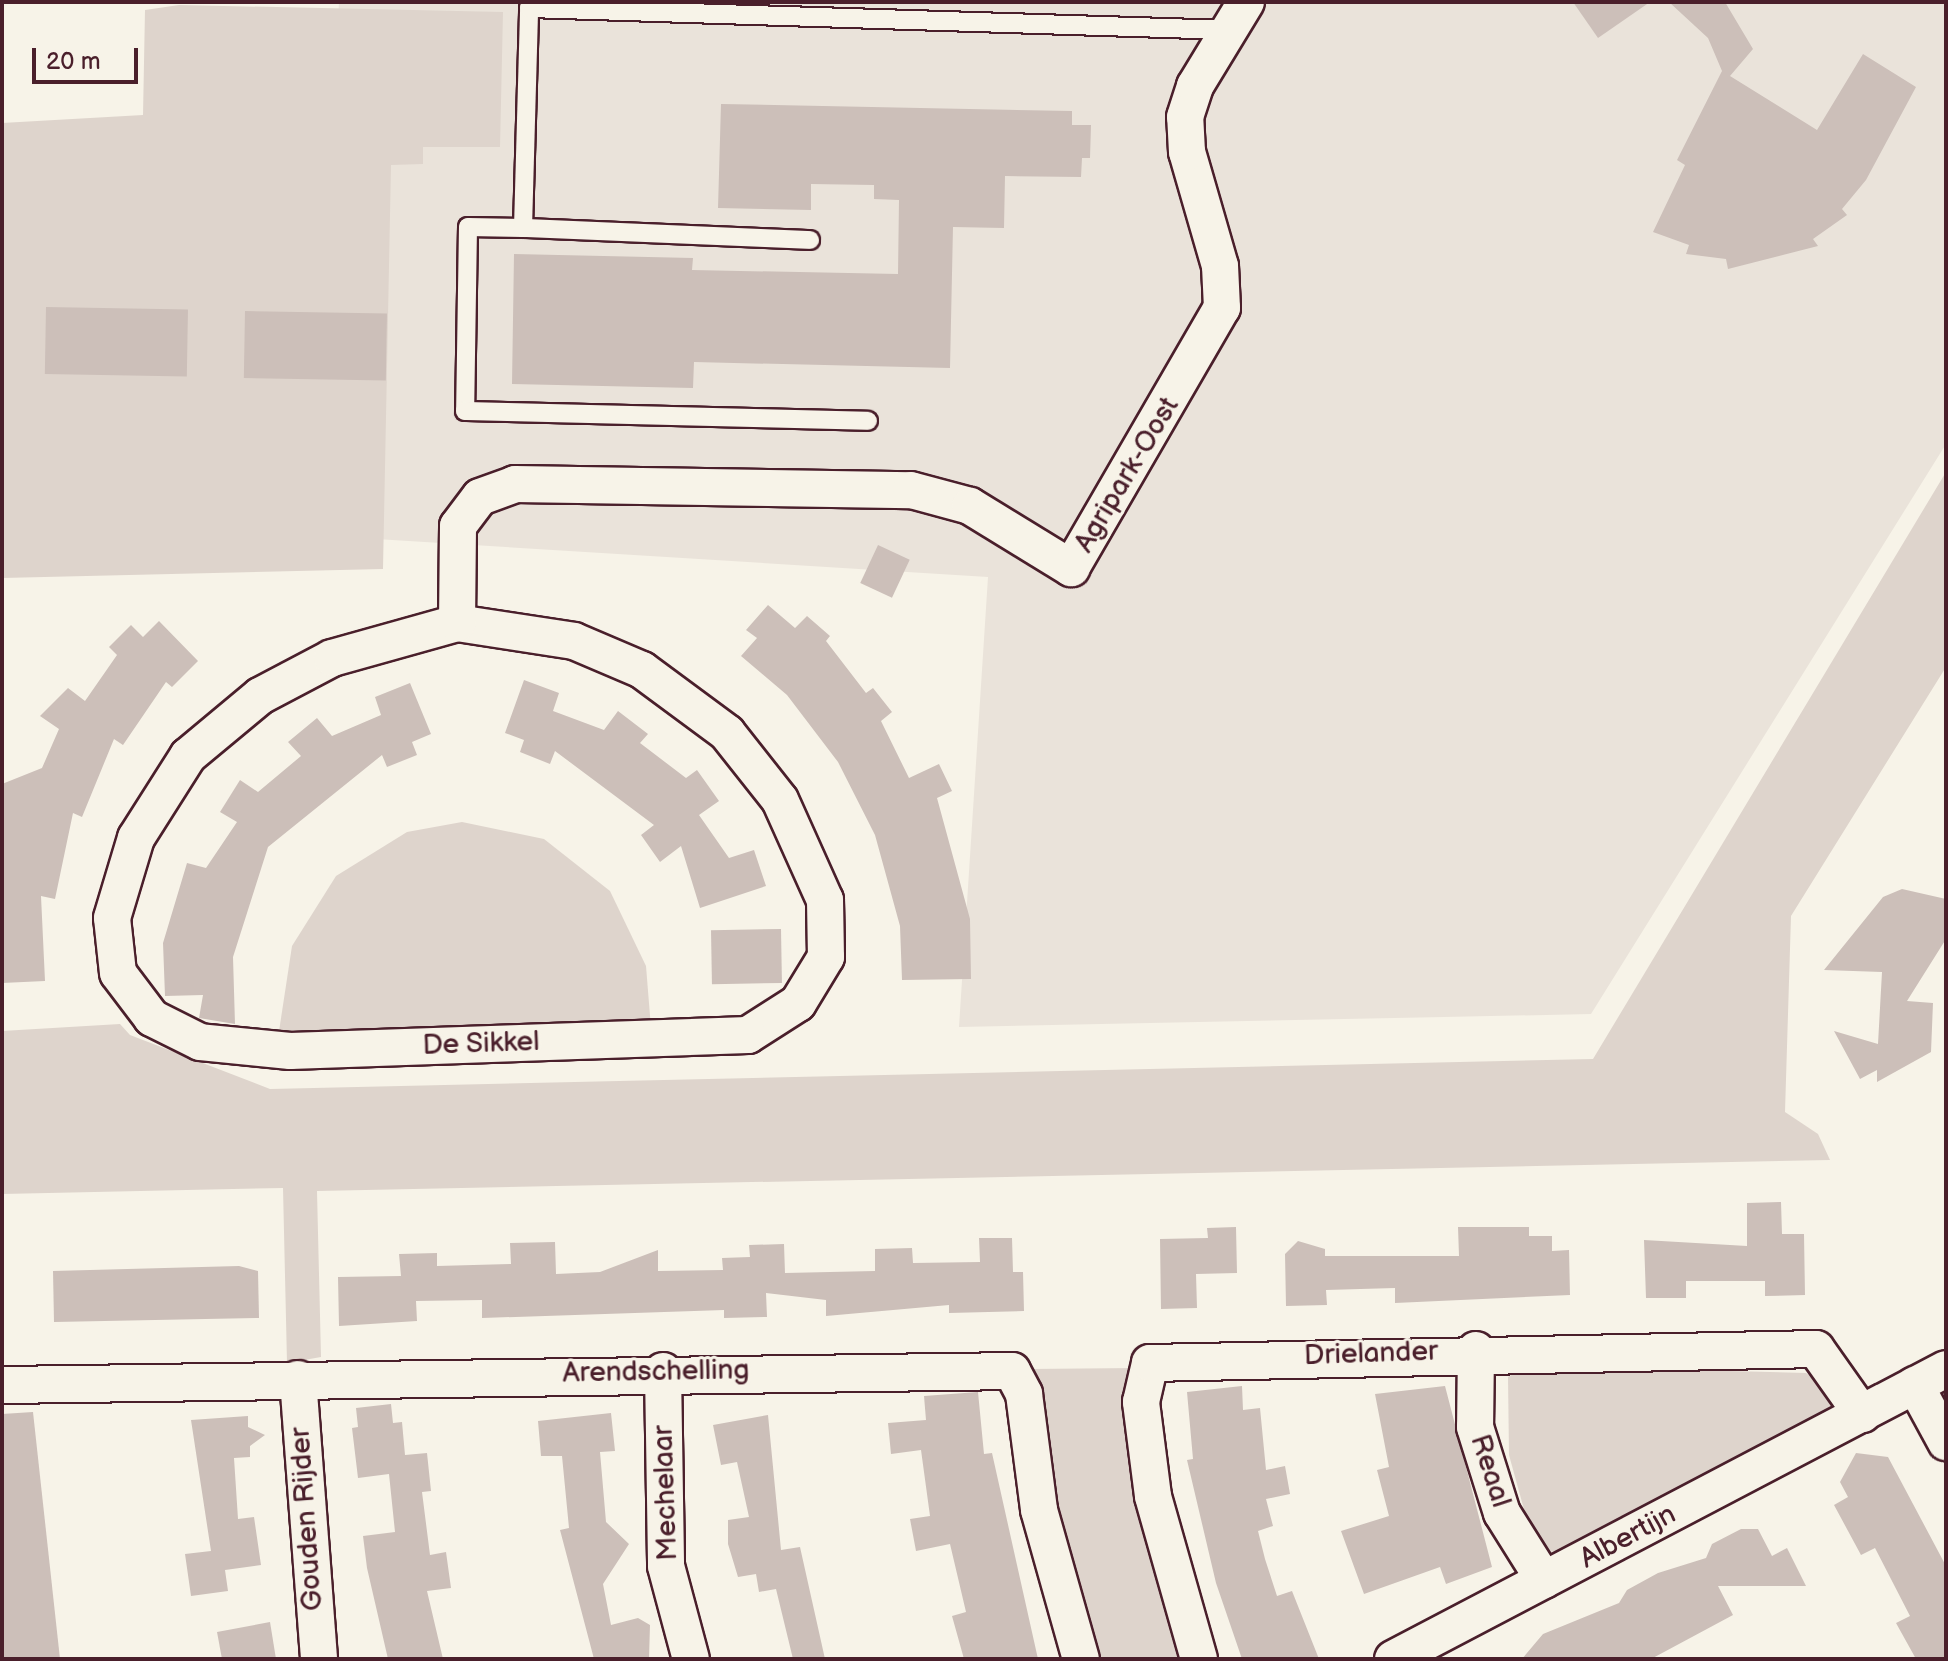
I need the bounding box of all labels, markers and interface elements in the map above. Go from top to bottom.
scale bar [36,32,142,82]
text: 20 m [46,47,101,76]
street label: Agripark-Oost [1068,391,1186,559]
street label: De Sikkel [422,1025,540,1063]
street label: Drielander [1303,1335,1439,1373]
street label: Arendschelling [562,1354,750,1390]
street label: Mechelaar [647,1425,685,1561]
street label: Gouden Rijder [284,1426,330,1612]
street label: Reaal [1463,1430,1517,1512]
street label: Albertijn [1574,1498,1682,1576]

